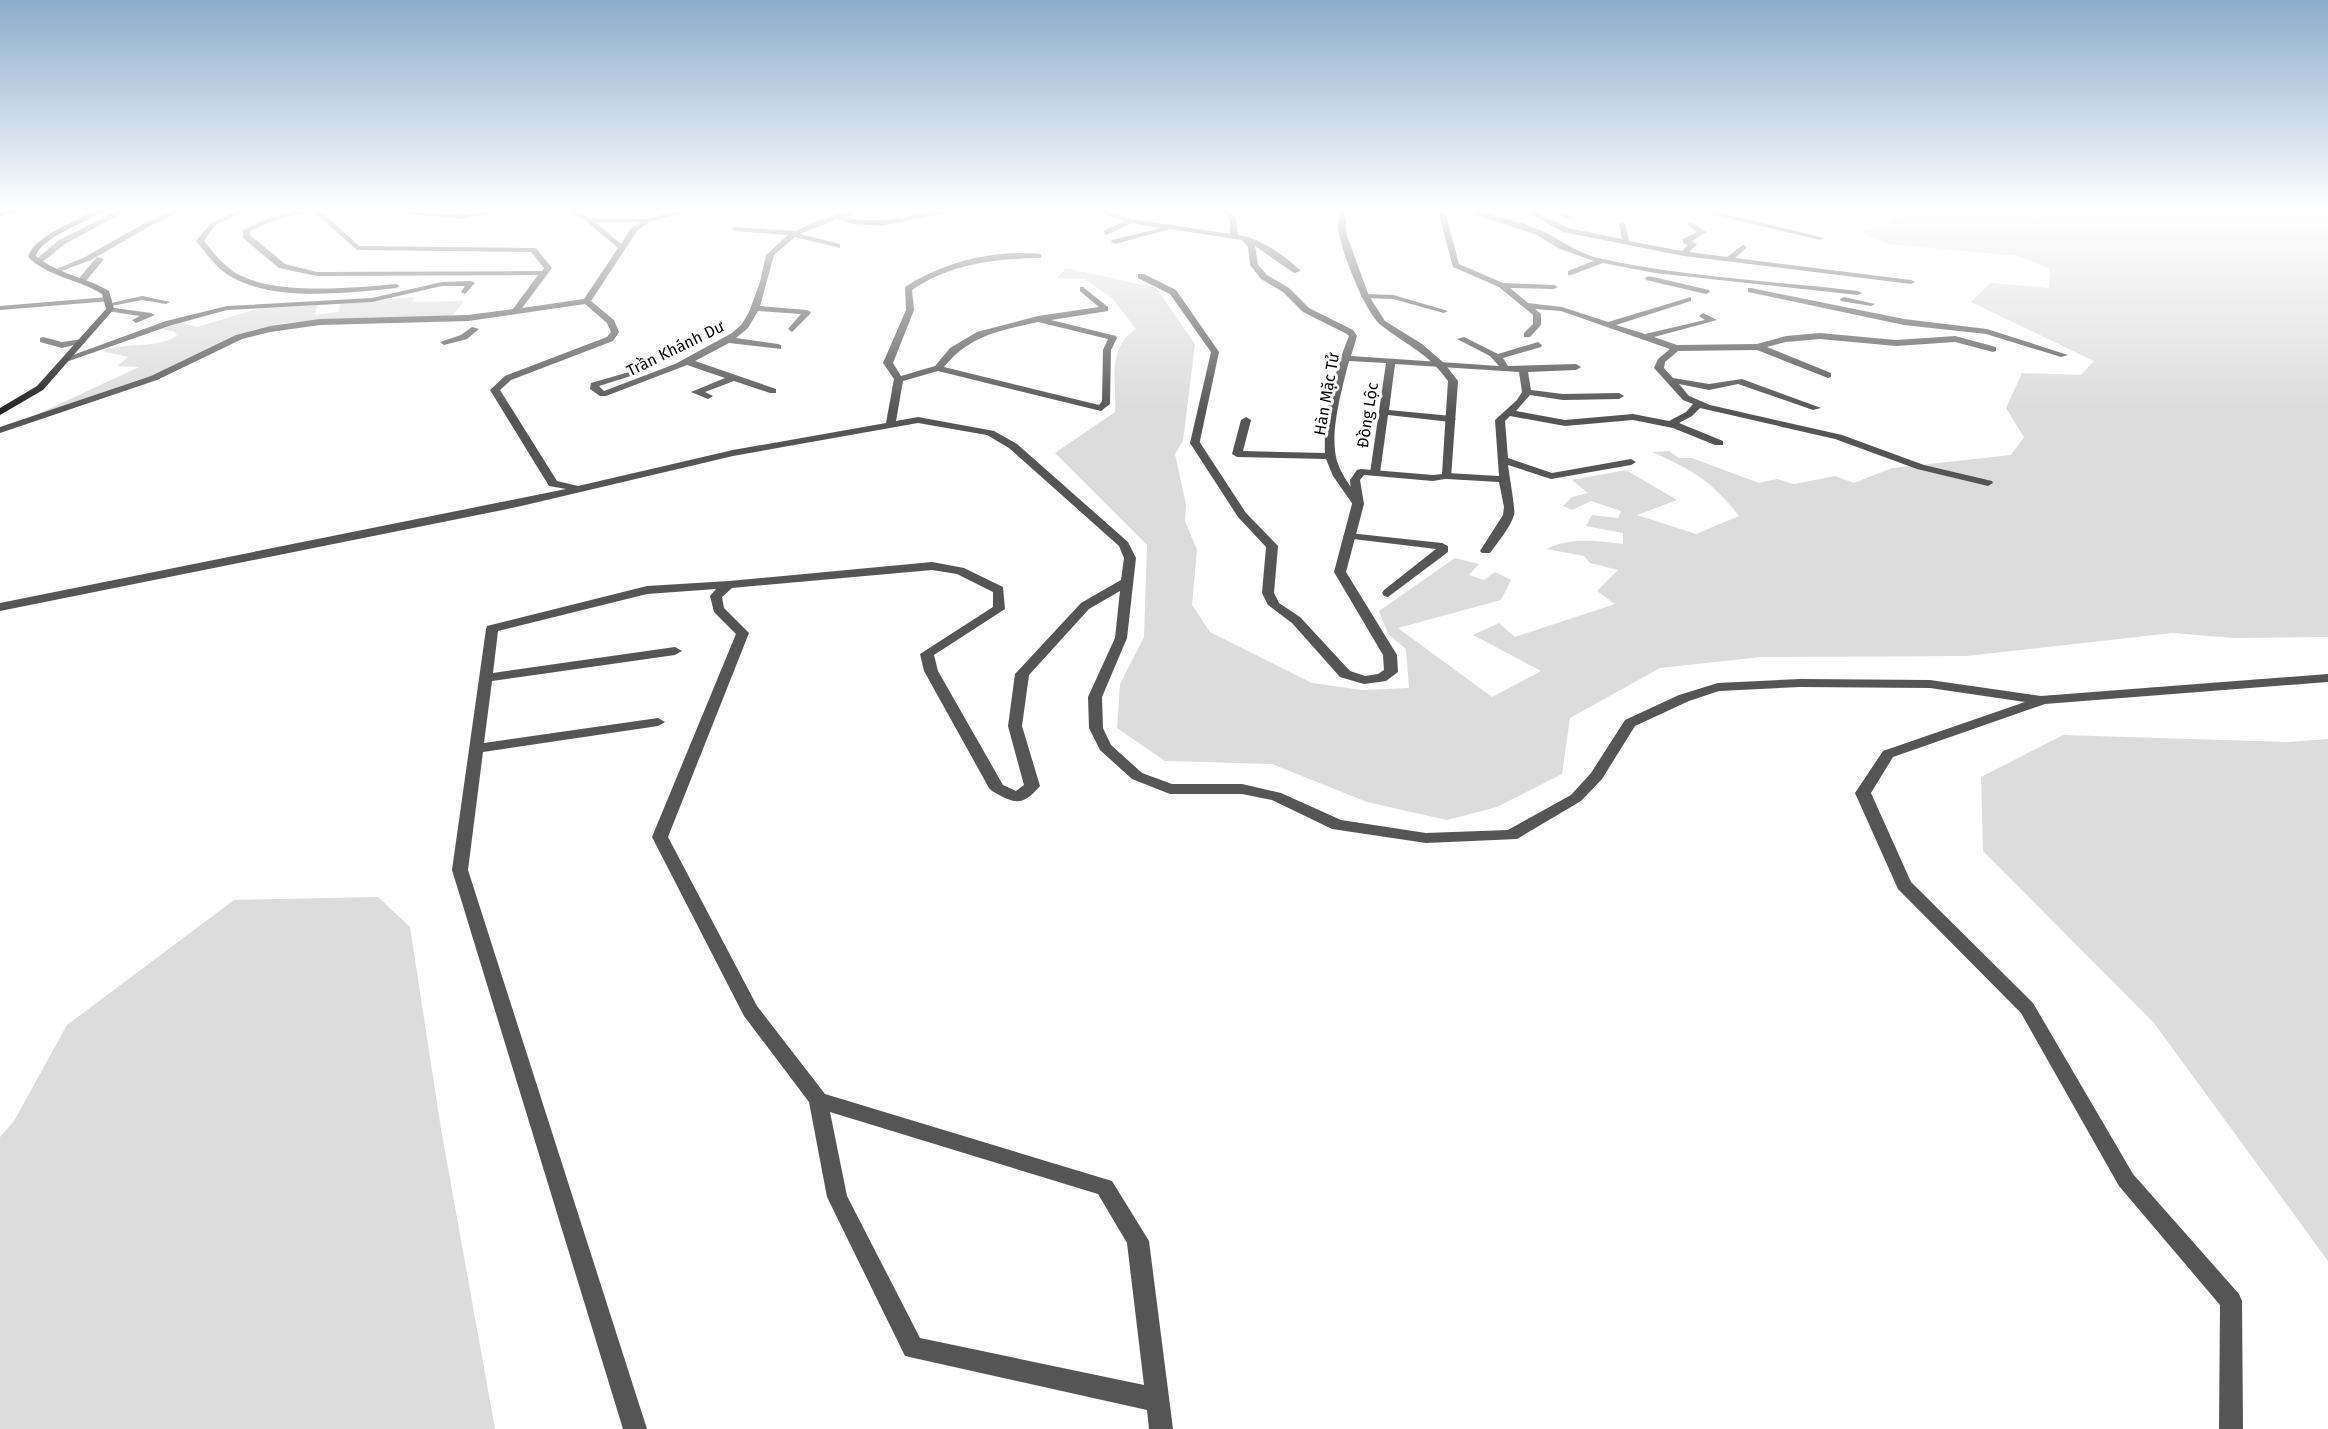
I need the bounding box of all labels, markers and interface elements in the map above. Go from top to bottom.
street label: Trần Khánh Dư [623,316,727,380]
street label: Hàn Mặc Tử [1310,351,1343,437]
street label: Đồng Lộc [1352,380,1382,449]

